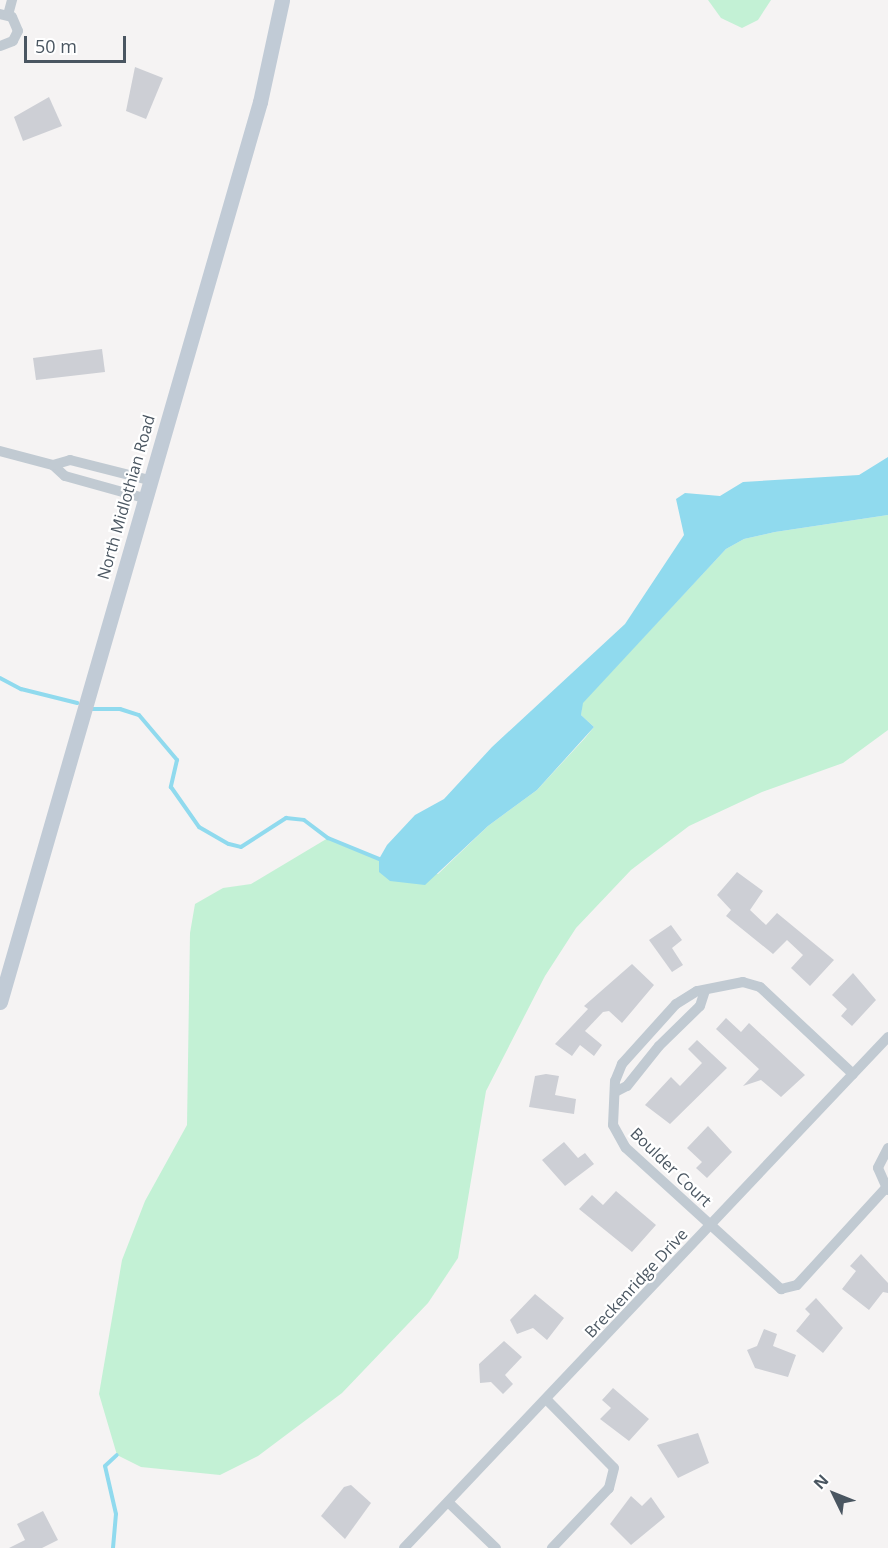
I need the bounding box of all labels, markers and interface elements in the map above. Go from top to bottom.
scale bar [27,24,129,62]
text: 50 m [35,34,77,58]
street label: North Midlothian Road [93,412,159,582]
street label: Boulder Court [627,1124,715,1210]
street label: Breckenridge Drive [581,1224,691,1342]
north arrow [804,1464,864,1524]
text: N [808,1469,833,1494]

